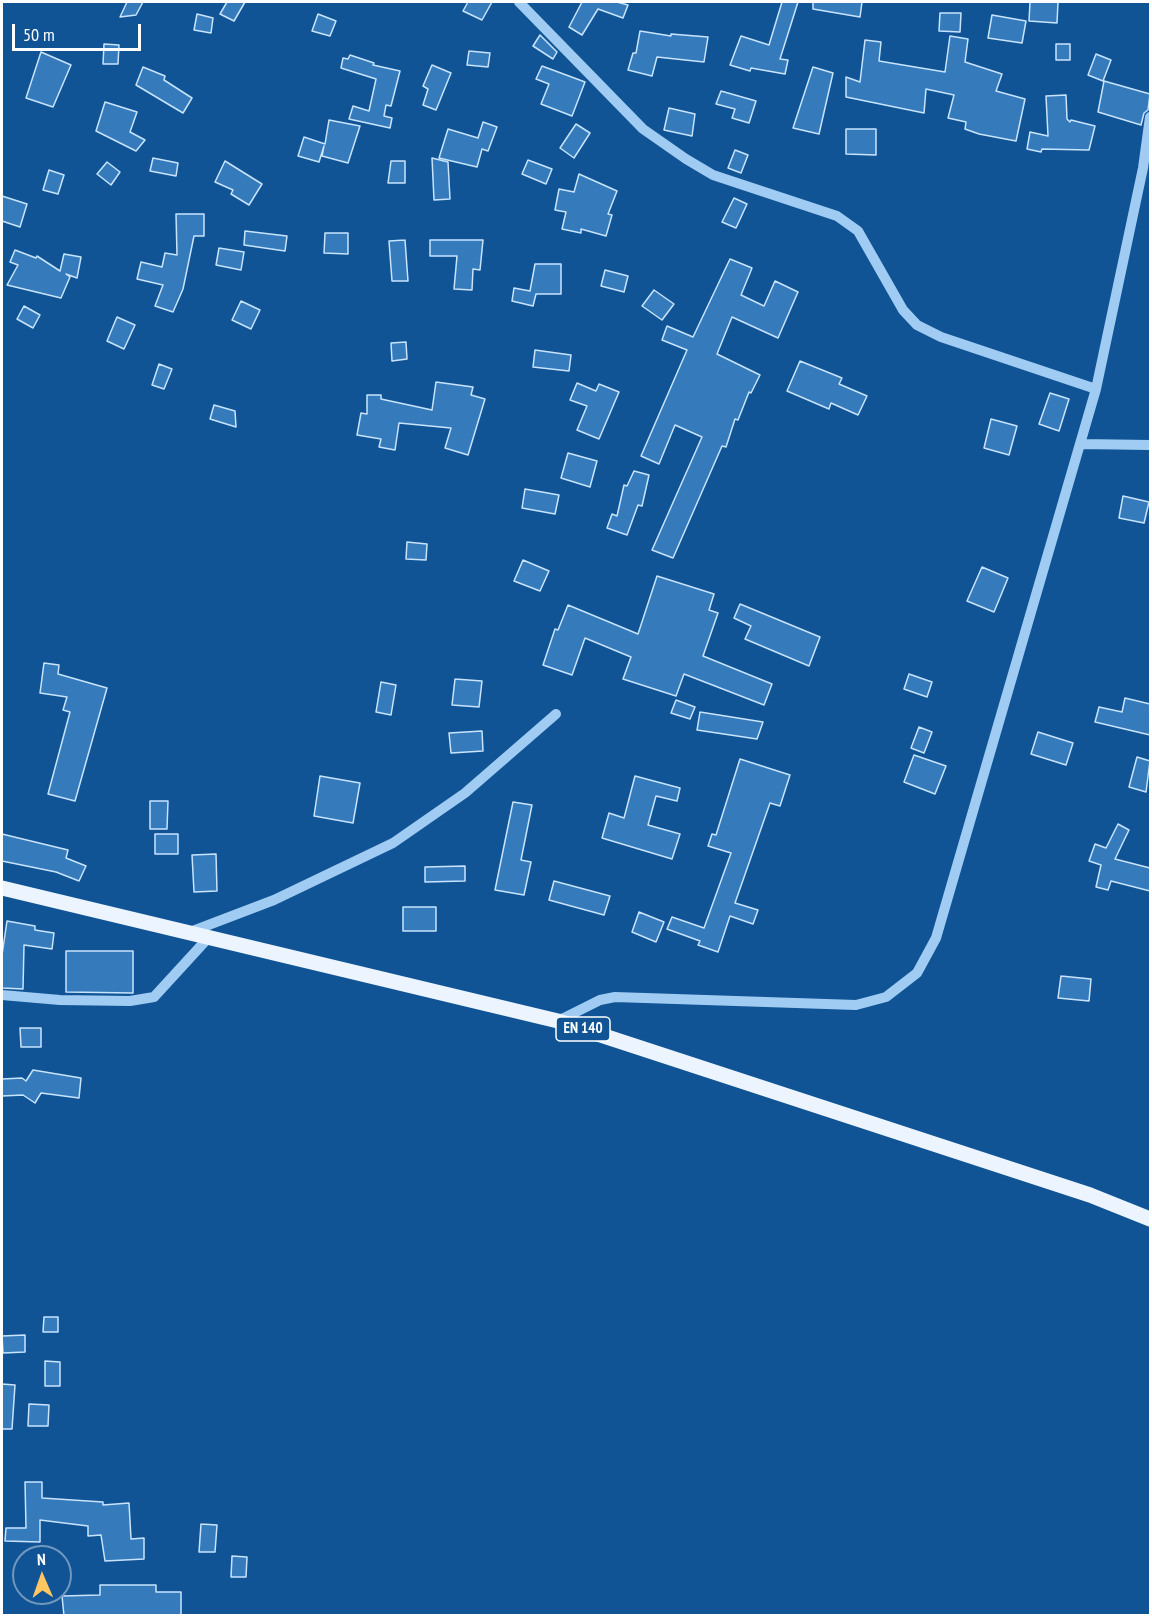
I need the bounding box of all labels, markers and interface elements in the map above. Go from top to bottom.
scale bar [15,12,144,50]
text: 50 m [23,23,55,46]
road number: EN 140 [556,1017,610,1041]
north arrow [12,1545,72,1605]
text: N [37,1549,46,1569]

